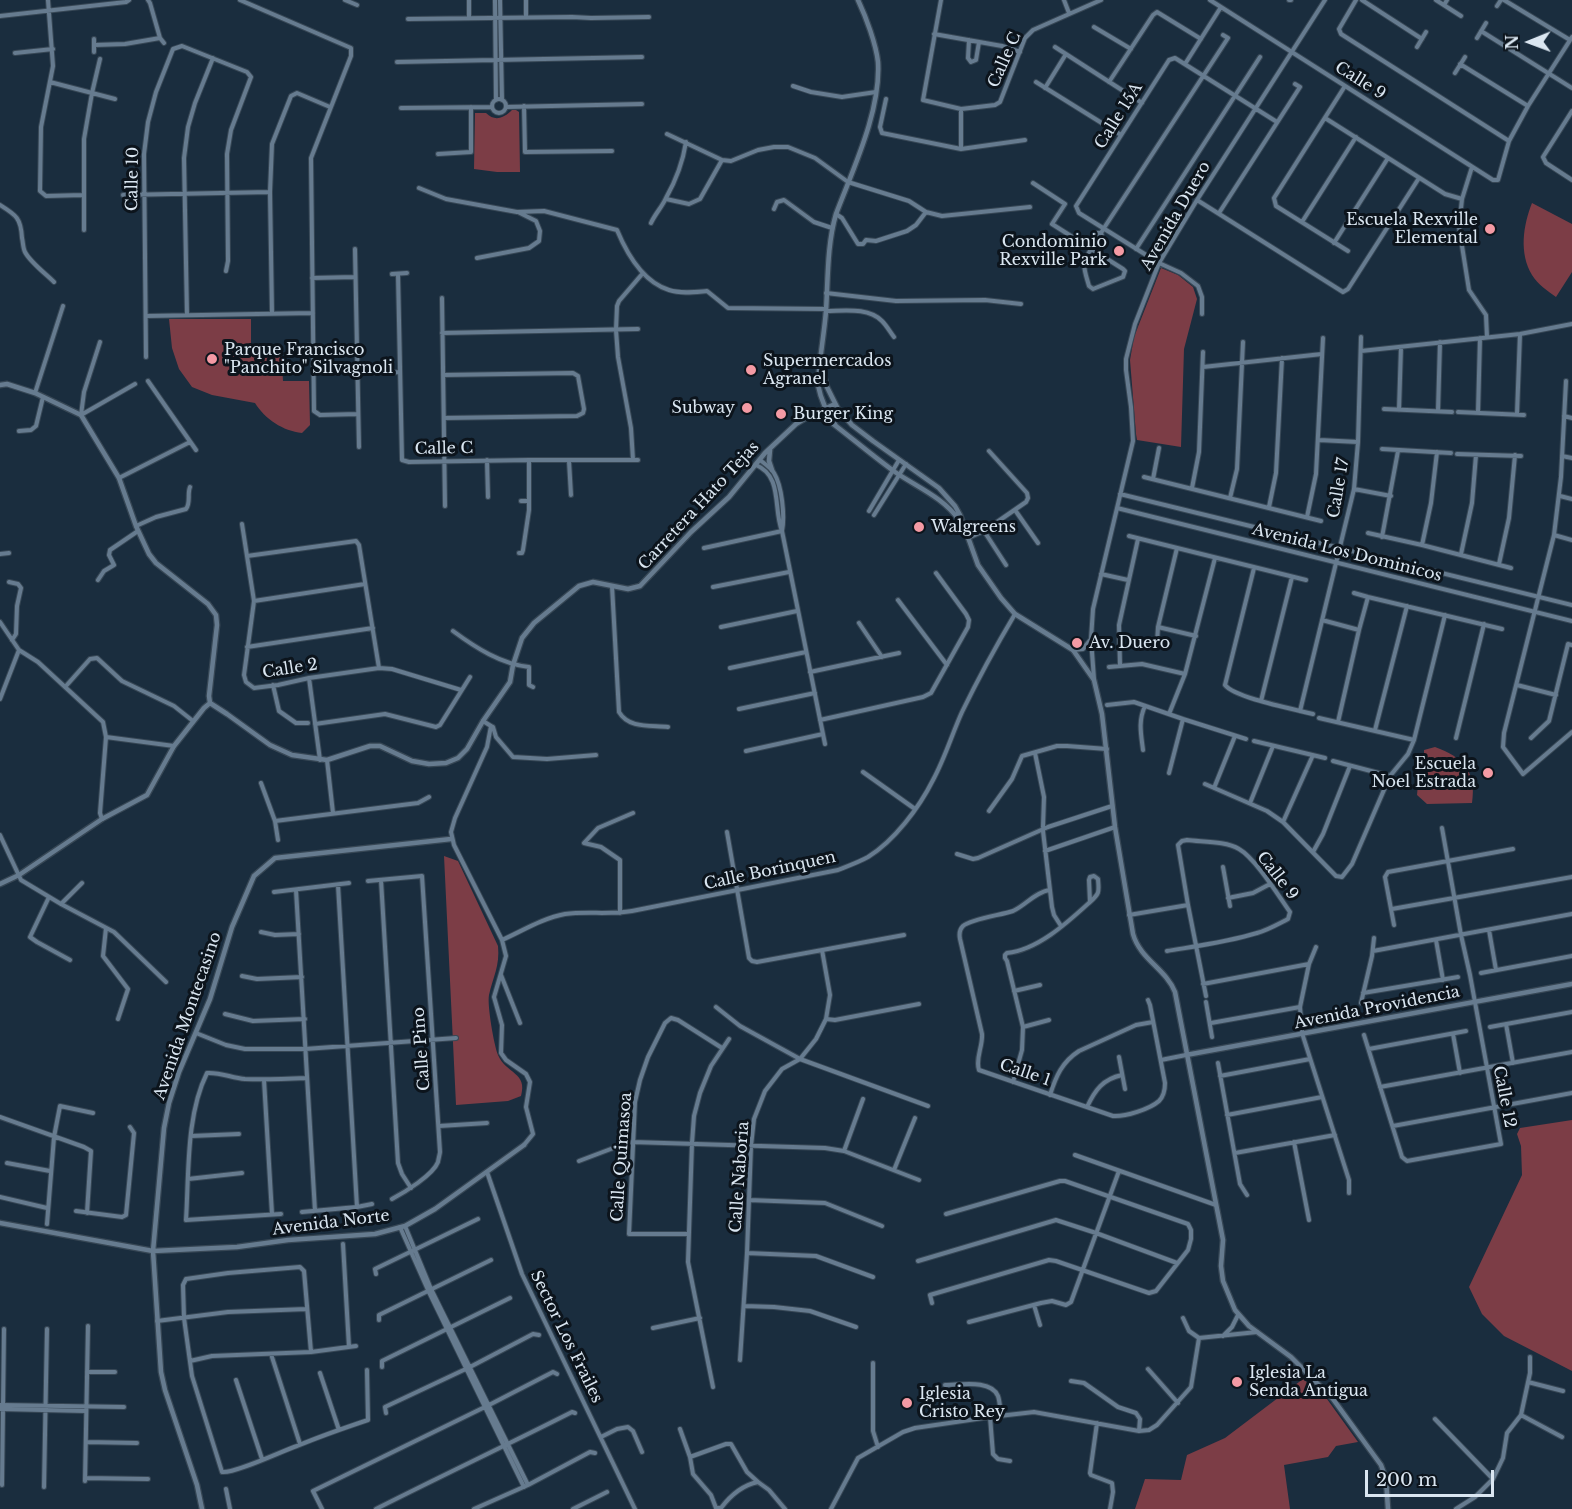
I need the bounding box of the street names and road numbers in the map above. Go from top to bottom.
street label: Calle C [984,29,1026,91]
street label: Calle 9 [1331,58,1389,104]
street label: Calle 15A [1091,79,1147,153]
street label: Calle 10 [123,147,143,211]
street label: Avenida Duero [1137,158,1215,274]
street label: Carretera Hato Tejas [635,438,763,574]
street label: Calle C [414,439,474,459]
street label: Calle 17 [1324,456,1354,520]
street label: Avenida Los Dominicos [1250,520,1444,586]
street label: Calle 2 [261,655,319,683]
street label: Calle Borinquen [702,848,838,894]
street label: Calle 9 [1252,848,1302,904]
street label: Avenida Montecasino [150,930,226,1102]
street label: Avenida Providencia [1292,983,1462,1033]
street label: Calle Pino [410,1007,434,1091]
street label: Calle 1 [997,1055,1053,1091]
street label: Calle 12 [1489,1064,1519,1130]
street label: Calle Quimasoa [608,1092,636,1222]
street label: Calle Naboria [727,1121,753,1233]
street label: Avenida Norte [271,1206,391,1240]
street label: Sector Los Frailes [526,1268,606,1406]

